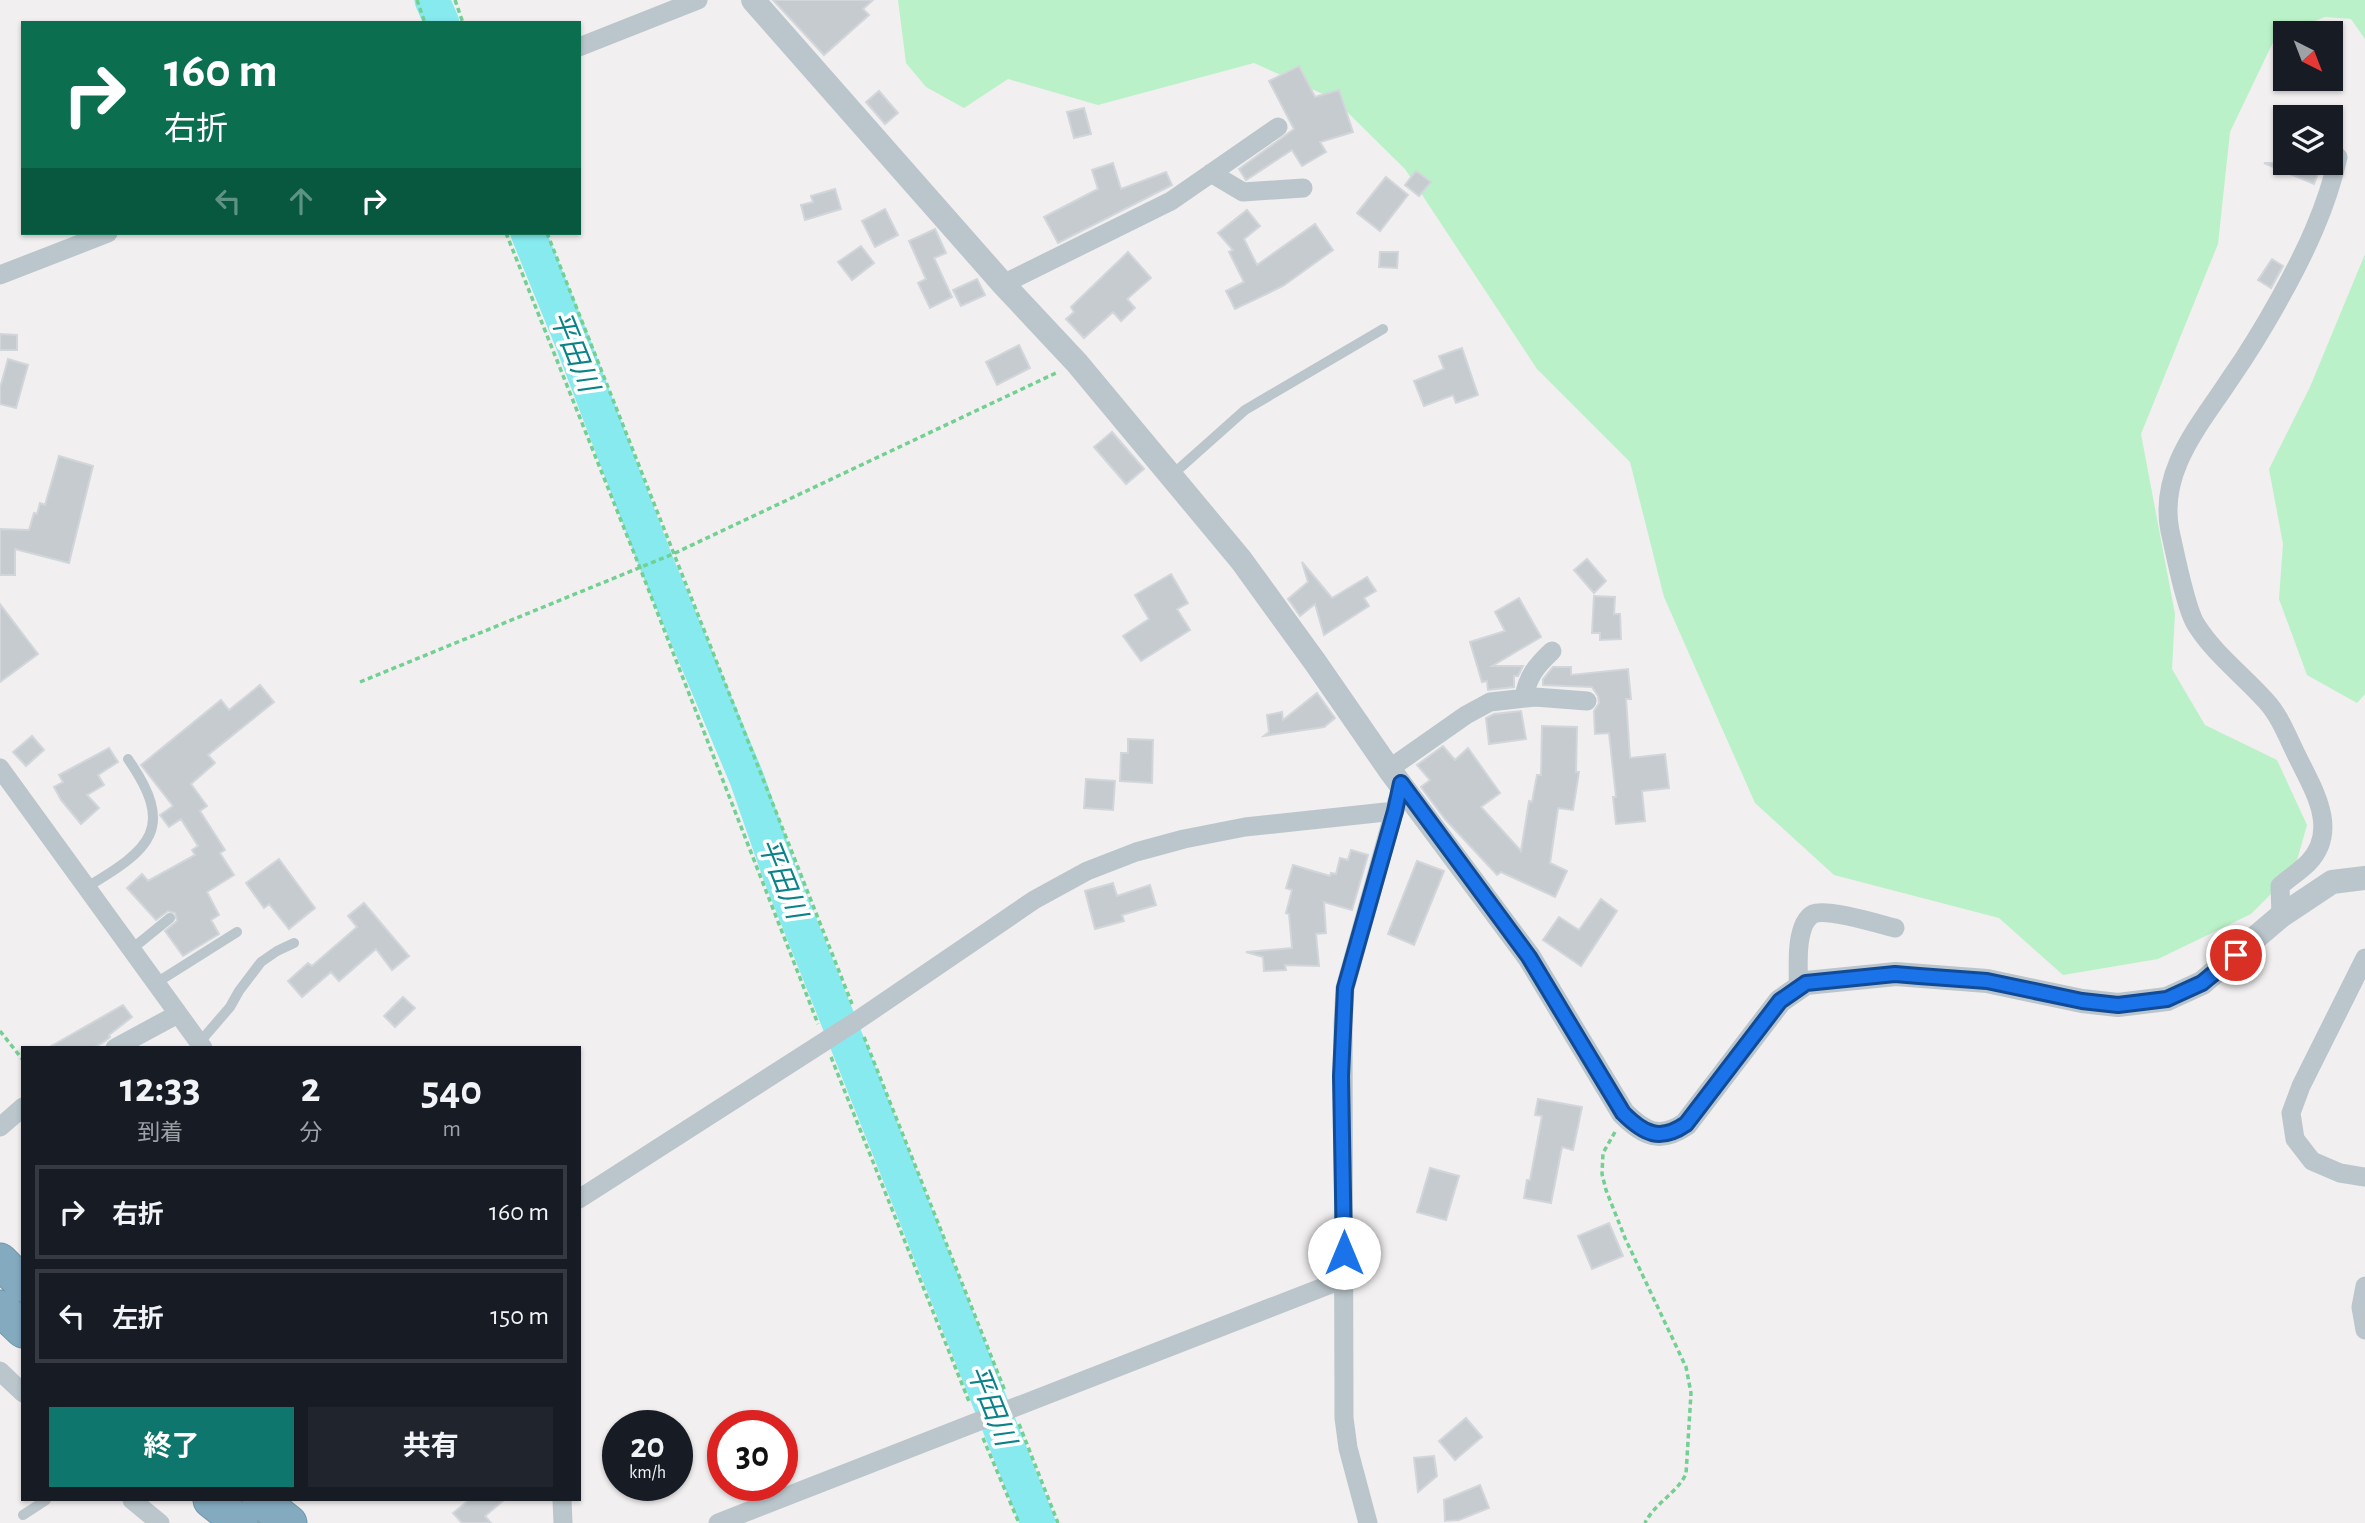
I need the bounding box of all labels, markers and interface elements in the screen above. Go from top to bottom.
north arrow [2273,21,2343,91]
map controls [2273,21,2343,175]
text: 160 m [164,47,278,96]
icon: right [49,49,140,140]
button: layers [2273,105,2343,175]
text: 右折 [164,113,228,145]
icon: left [209,182,247,220]
icon: ahead [282,182,320,220]
icon: right [355,182,393,220]
water label: 平田川 [544,307,604,399]
water label: 平田川 [752,834,812,926]
pin [2206,925,2266,985]
icon: arrive [2217,936,2255,974]
text: 12:33 [120,1067,201,1109]
text: 2 [301,1067,321,1109]
text: 540 [421,1070,482,1112]
text: m [442,1118,461,1141]
text: 到着 [137,1122,183,1145]
text: 分 [299,1122,322,1145]
icon: right [53,1193,91,1231]
text: 160 m [489,1199,549,1225]
text: 右折 [112,1202,164,1228]
position arrow [1307,1216,1381,1290]
icon: left [53,1297,91,1335]
text: 150 m [490,1303,549,1329]
text: 左折 [112,1306,164,1332]
water label: 平田川 [961,1361,1021,1453]
button: 終了 [49,1407,294,1487]
button: 共有 [308,1407,553,1487]
speed limit sign: 30 [707,1410,798,1501]
text: 20 [630,1429,665,1464]
text: km/h [629,1464,666,1482]

